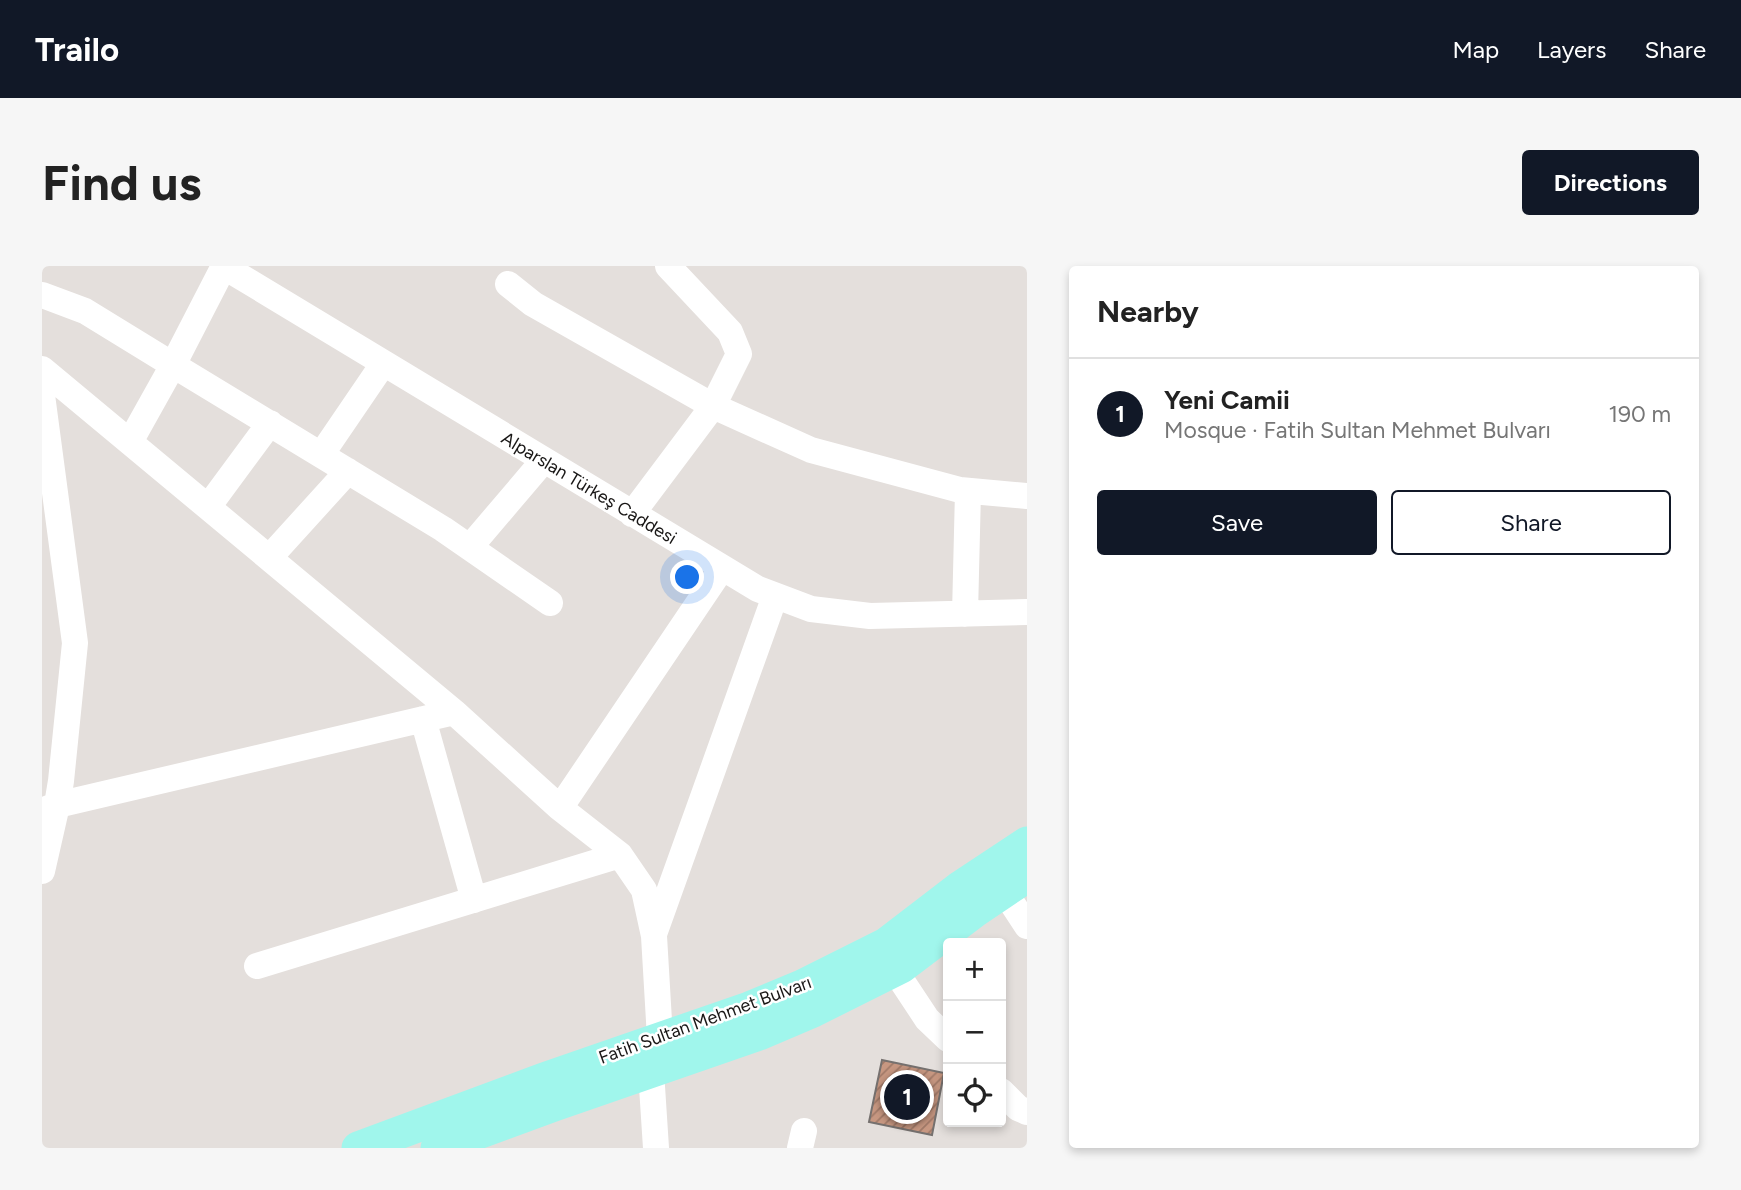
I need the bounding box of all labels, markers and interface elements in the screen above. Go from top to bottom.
text: Trailo [35,30,119,69]
text: Map [1452,35,1499,64]
text: Layers [1537,35,1606,64]
text: Share [1644,35,1706,64]
button: Directions [1522,150,1699,215]
text: Find us [42,153,201,212]
text: Nearby [1097,293,1199,330]
text: Yeni Camii [1164,384,1290,416]
text: 1 [1115,400,1125,428]
text: 190 m [1608,400,1671,428]
text: Mosque · Fatih Sultan Mehmet Bulvarı [1164,416,1551,444]
street label: Alparslan Türkeş Caddesi [498,427,680,549]
button: Save [1097,490,1377,555]
button: Share [1391,490,1671,555]
your location [670,560,704,594]
map controls [943,938,1006,1127]
button: + [943,938,1006,1001]
street label: Fatih Sultan Mehmet Bulvarı [596,971,814,1069]
button: − [943,1001,1006,1064]
button: locate [943,1064,1006,1127]
pin: 1 [884,1071,930,1123]

